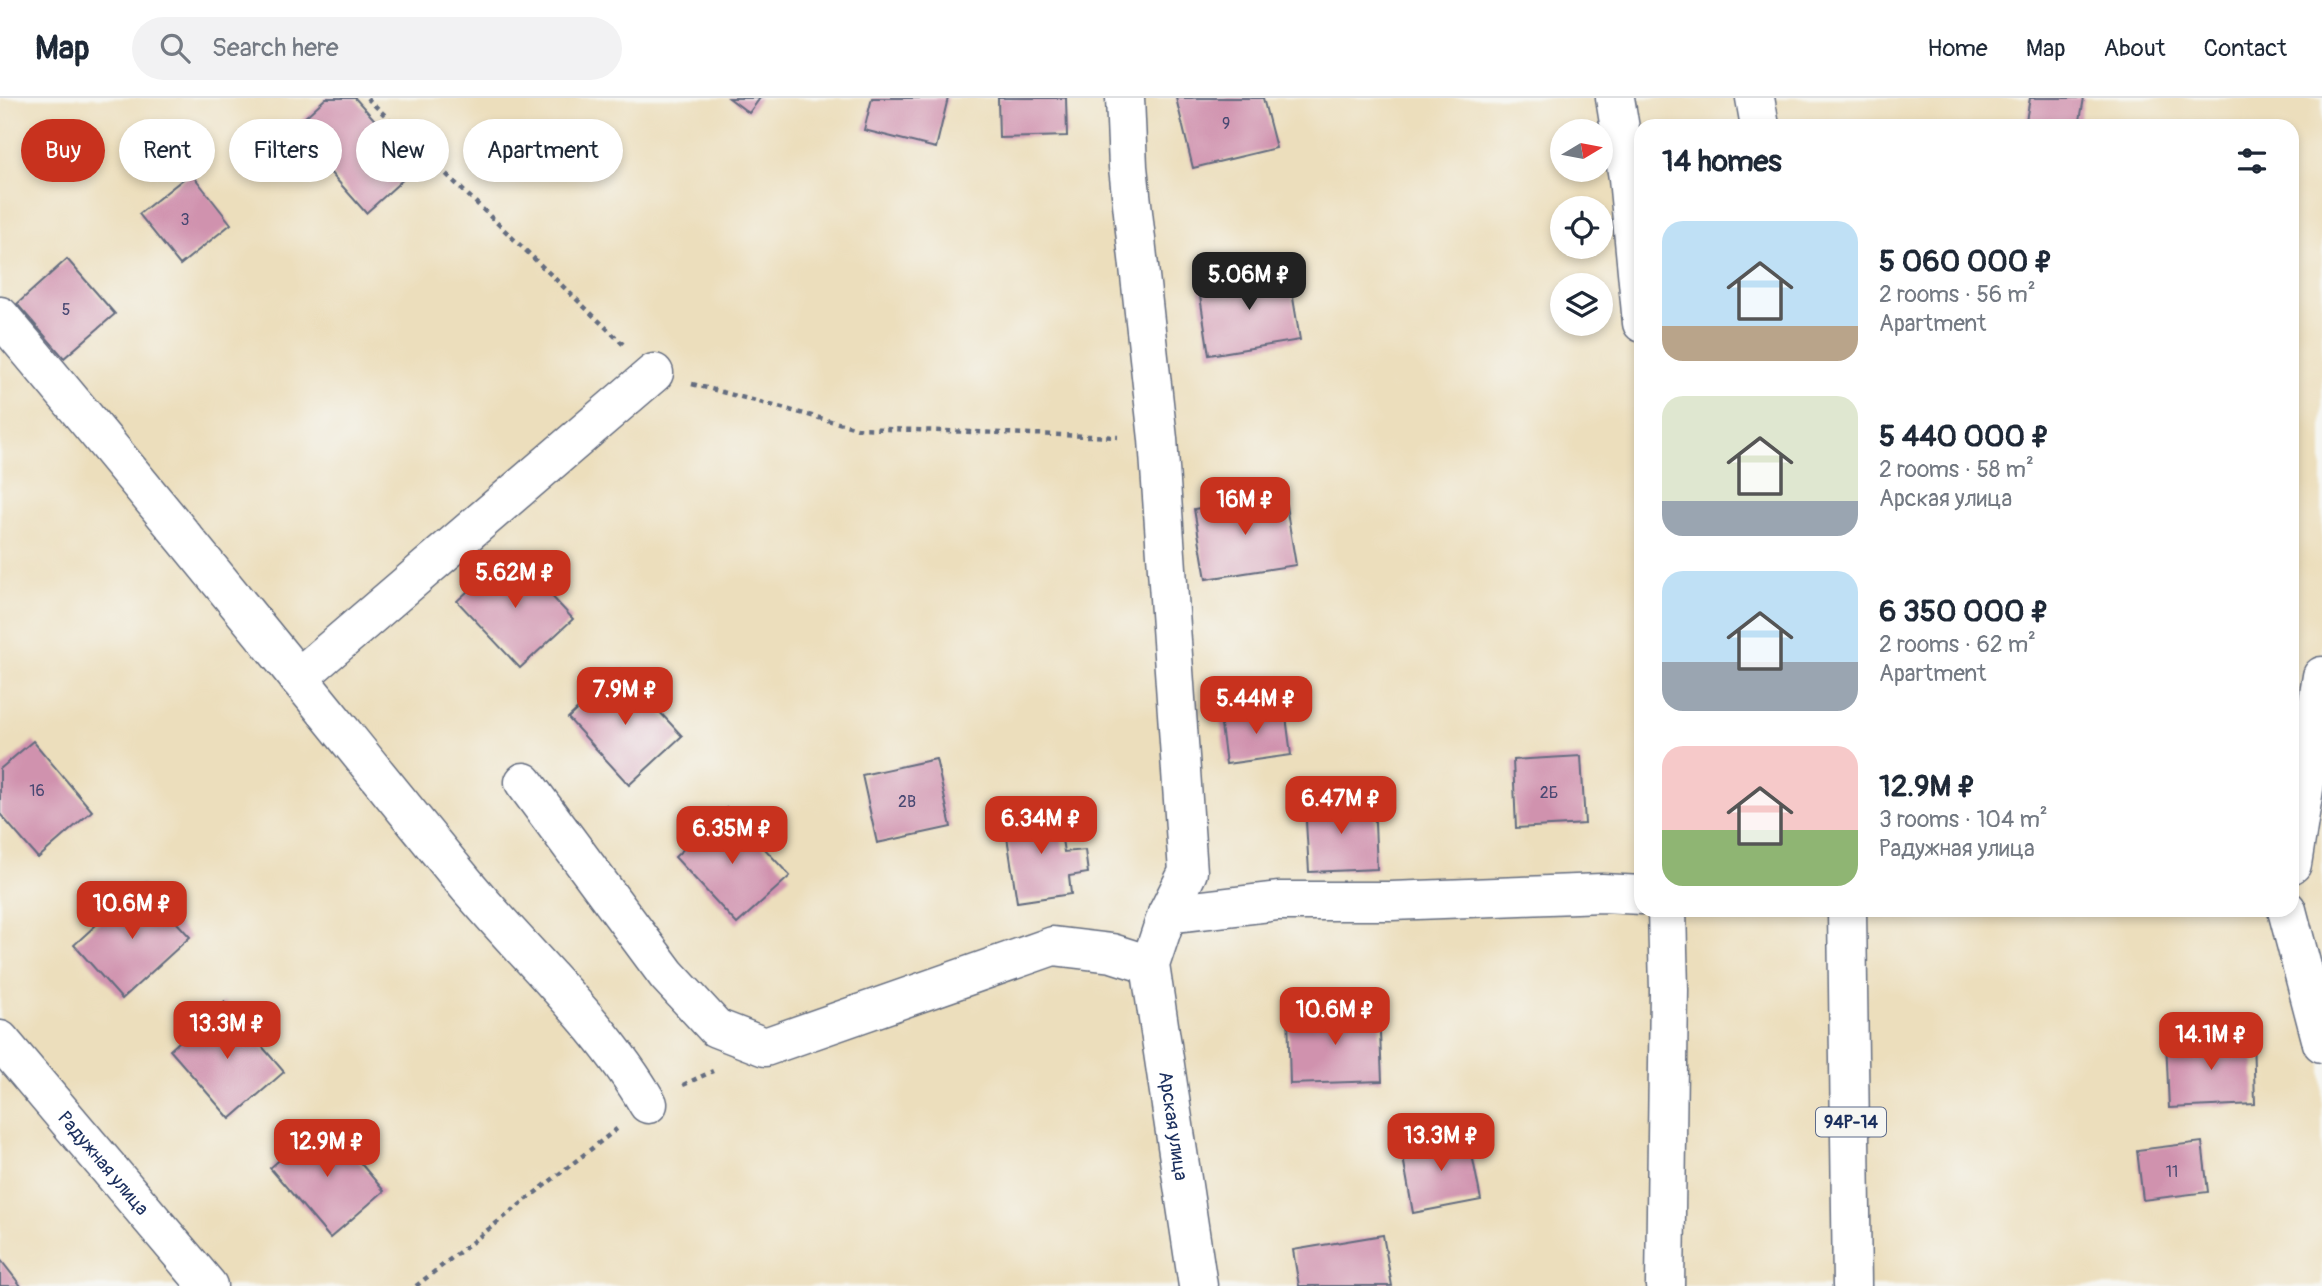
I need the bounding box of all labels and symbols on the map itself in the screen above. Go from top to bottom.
house number: 9 [1222,114,1230,134]
north arrow [1550,119,1614,182]
house number: 3 [181,210,190,230]
pin: 5.06M ₽ [1184,252,1314,312]
house number: 5 [62,300,70,320]
pin: 16M ₽ [1196,478,1294,537]
pin: 5.62M ₽ [450,550,580,610]
pin: 7.9M ₽ [568,668,682,727]
pin: 5.44M ₽ [1191,676,1321,736]
pin: 6.47M ₽ [1276,776,1406,836]
house number: 16 [29,781,45,801]
house number: 2Б [1540,783,1558,803]
house number: 2В [898,792,916,812]
pin: 6.34M ₽ [976,796,1106,856]
pin: 6.35M ₽ [667,806,797,866]
pin: 10.6M ₽ [67,882,197,941]
pin: 10.6M ₽ [1270,988,1400,1047]
pin: 13.3M ₽ [162,1002,292,1061]
pin: 14.1M ₽ [2146,1012,2276,1072]
street label: Арская улица [1153,1070,1193,1182]
street label: Радужная улица [52,1107,154,1221]
road number: 94Р-14 [1816,1107,1886,1136]
pin: 13.3M ₽ [1376,1114,1506,1173]
pin: 12.9M ₽ [262,1119,392,1179]
house number: 11 [2166,1162,2178,1182]

